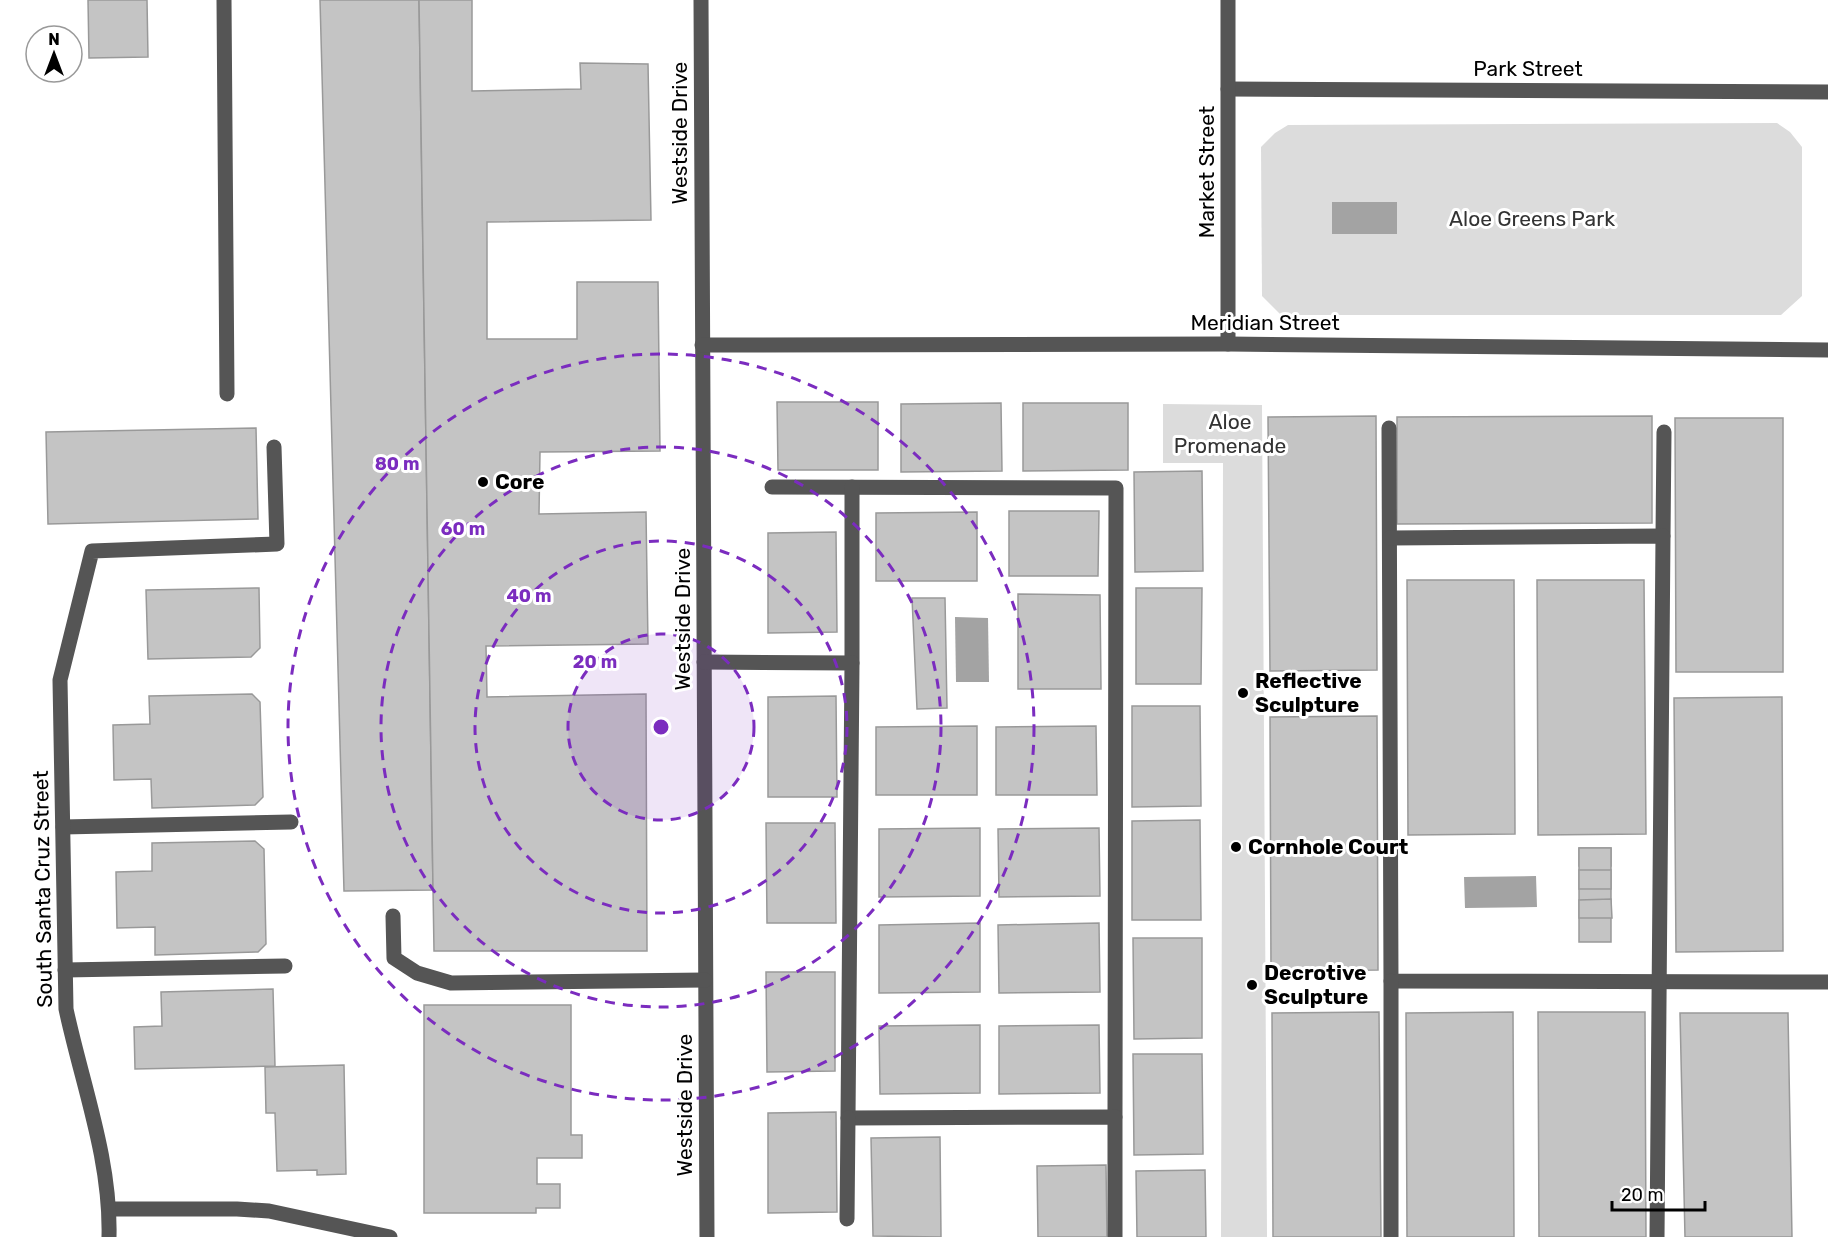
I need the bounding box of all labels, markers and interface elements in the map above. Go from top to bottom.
north arrow [24,24,84,84]
text: N [48,30,60,49]
street label: Park Street [1473,56,1583,81]
street label: Westside Drive [667,62,692,204]
street label: Market Street [1194,106,1219,238]
park label: Aloe Greens Park [1449,206,1615,231]
street label: Meridian Street [1190,310,1340,335]
park label: Aloe Promenade [1174,409,1286,458]
text: 80 m [375,453,419,475]
place label: Core [495,469,545,494]
marker: Core [476,475,490,489]
text: 60 m [441,518,485,540]
street label: Westside Drive [670,548,695,690]
text: 40 m [507,585,551,607]
text: 20 m [573,651,617,673]
place label: Reflective Sculpture [1255,668,1362,717]
marker: Reflective Sculpture [1236,686,1250,700]
centre of rings [651,717,671,737]
street label: South Santa Cruz Street [28,770,57,1008]
place label: Cornhole Court [1248,834,1409,859]
marker: Cornhole Court [1229,840,1243,854]
place label: Decrotive Sculpture [1264,960,1368,1009]
marker: Decrotive Sculpture [1245,978,1259,992]
street label: Westside Drive [672,1034,697,1176]
scale bar [1612,1174,1705,1212]
text: 20 m [1621,1184,1663,1206]

